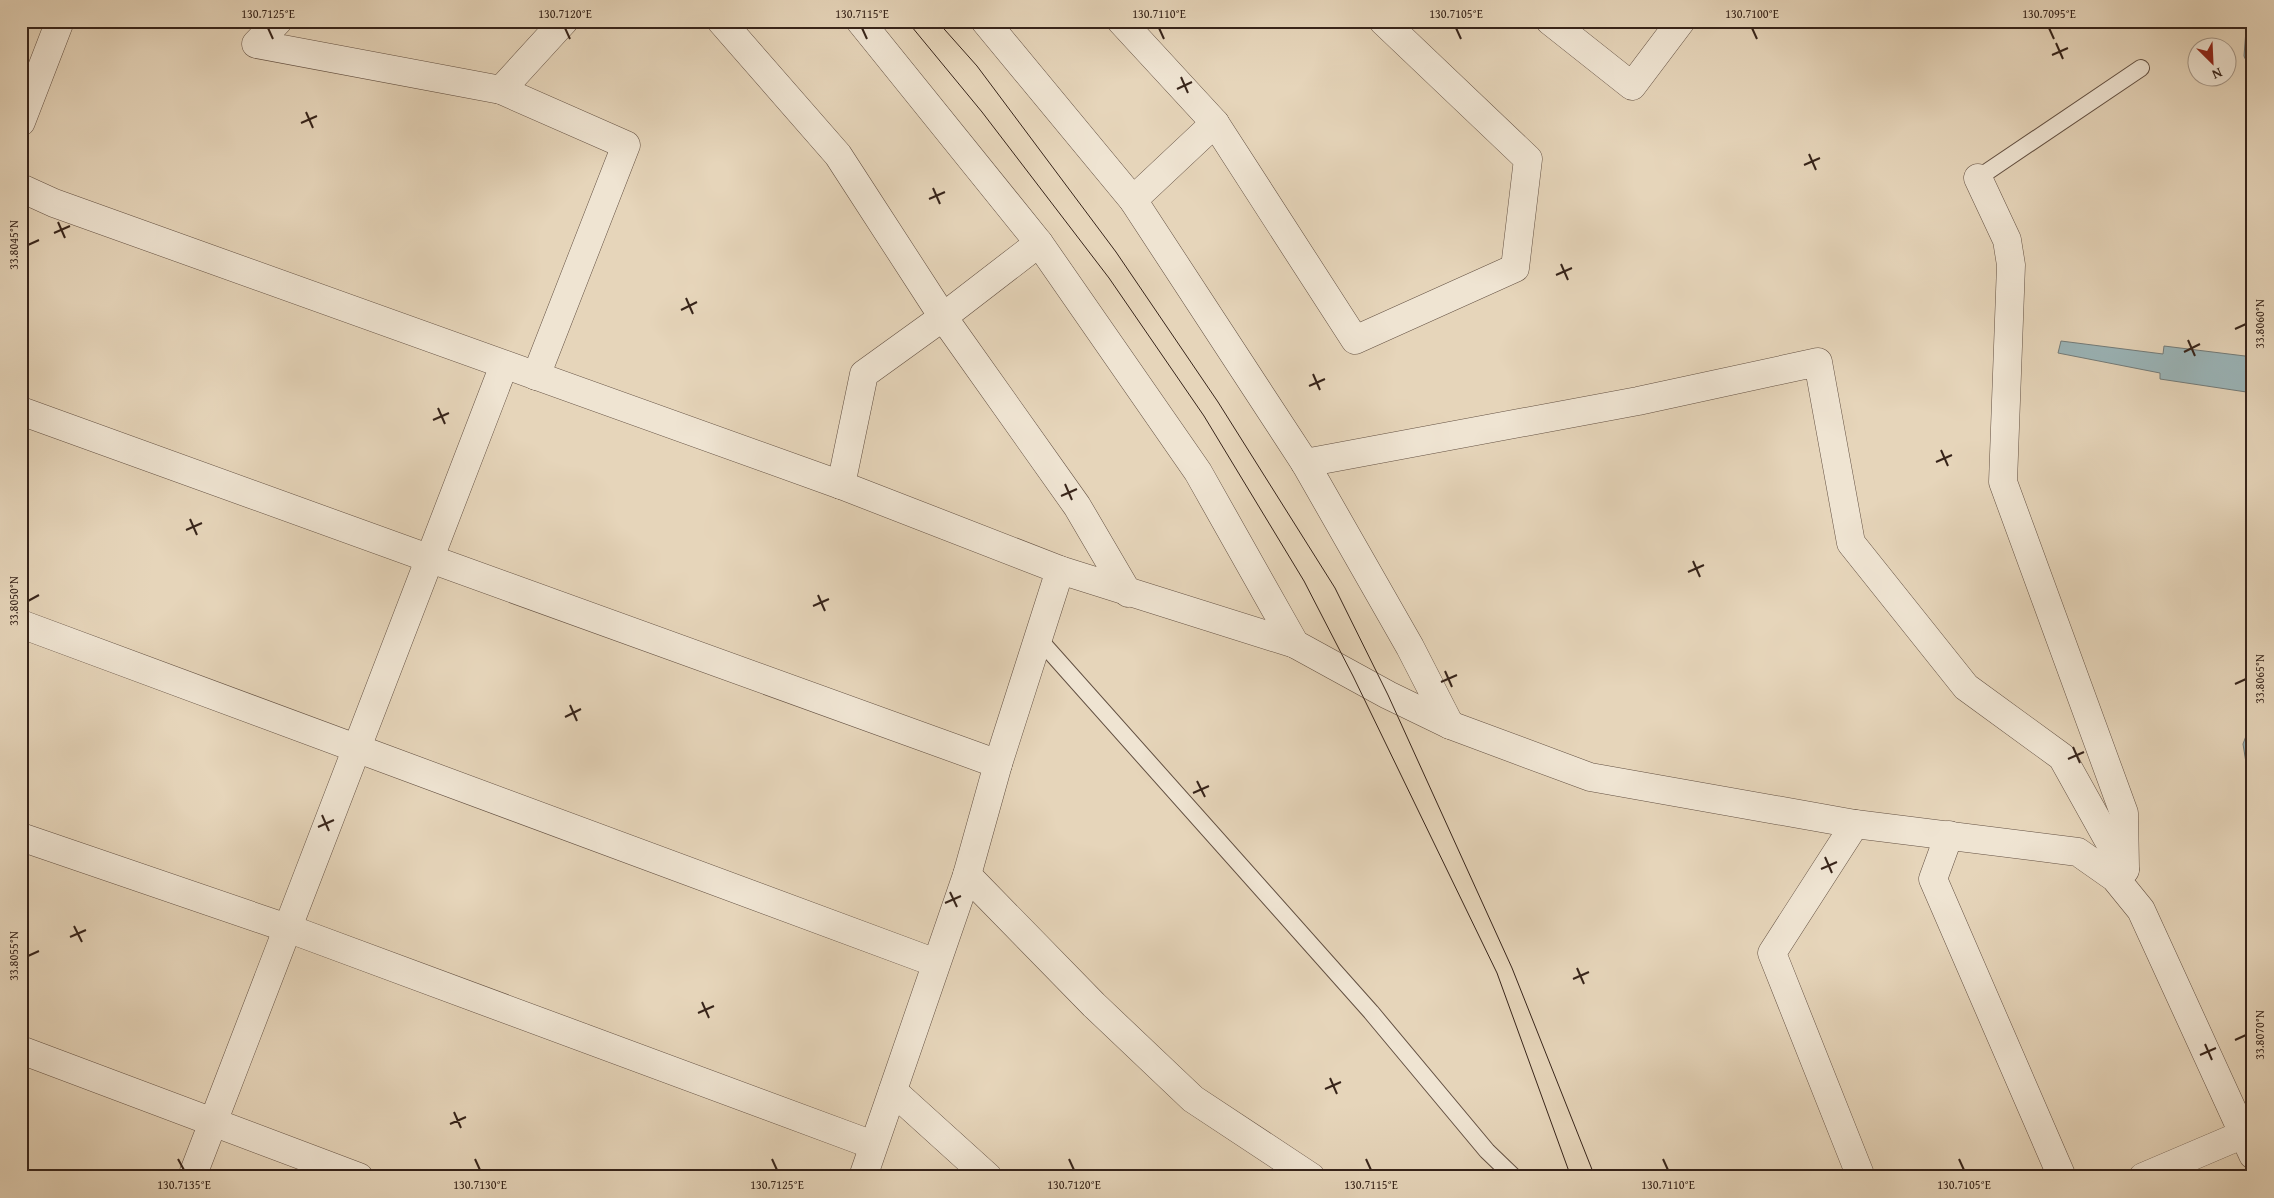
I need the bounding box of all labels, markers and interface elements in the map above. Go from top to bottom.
text: 130.7125°E [241,5,295,22]
text: 130.7120°E [538,5,592,22]
text: 130.7115°E [835,5,889,22]
text: 130.7110°E [1132,5,1186,22]
text: 130.7105°E [1429,5,1483,22]
text: 130.7100°E [1725,5,1779,22]
text: 130.7095°E [2022,5,2076,22]
north arrow [2186,38,2236,88]
text: N [2208,63,2226,85]
text: 33.8045°N [5,220,22,270]
text: 33.8060°N [2251,299,2268,349]
text: 33.8050°N [5,576,22,626]
text: 33.8065°N [2251,654,2268,704]
text: 33.8055°N [5,931,22,981]
text: 33.8070°N [2251,1010,2268,1060]
text: 130.7135°E [157,1176,211,1193]
text: 130.7130°E [453,1176,507,1193]
text: 130.7125°E [750,1176,804,1193]
text: 130.7120°E [1047,1176,1101,1193]
text: 130.7115°E [1344,1176,1398,1193]
text: 130.7110°E [1641,1176,1695,1193]
text: 130.7105°E [1937,1176,1991,1193]

